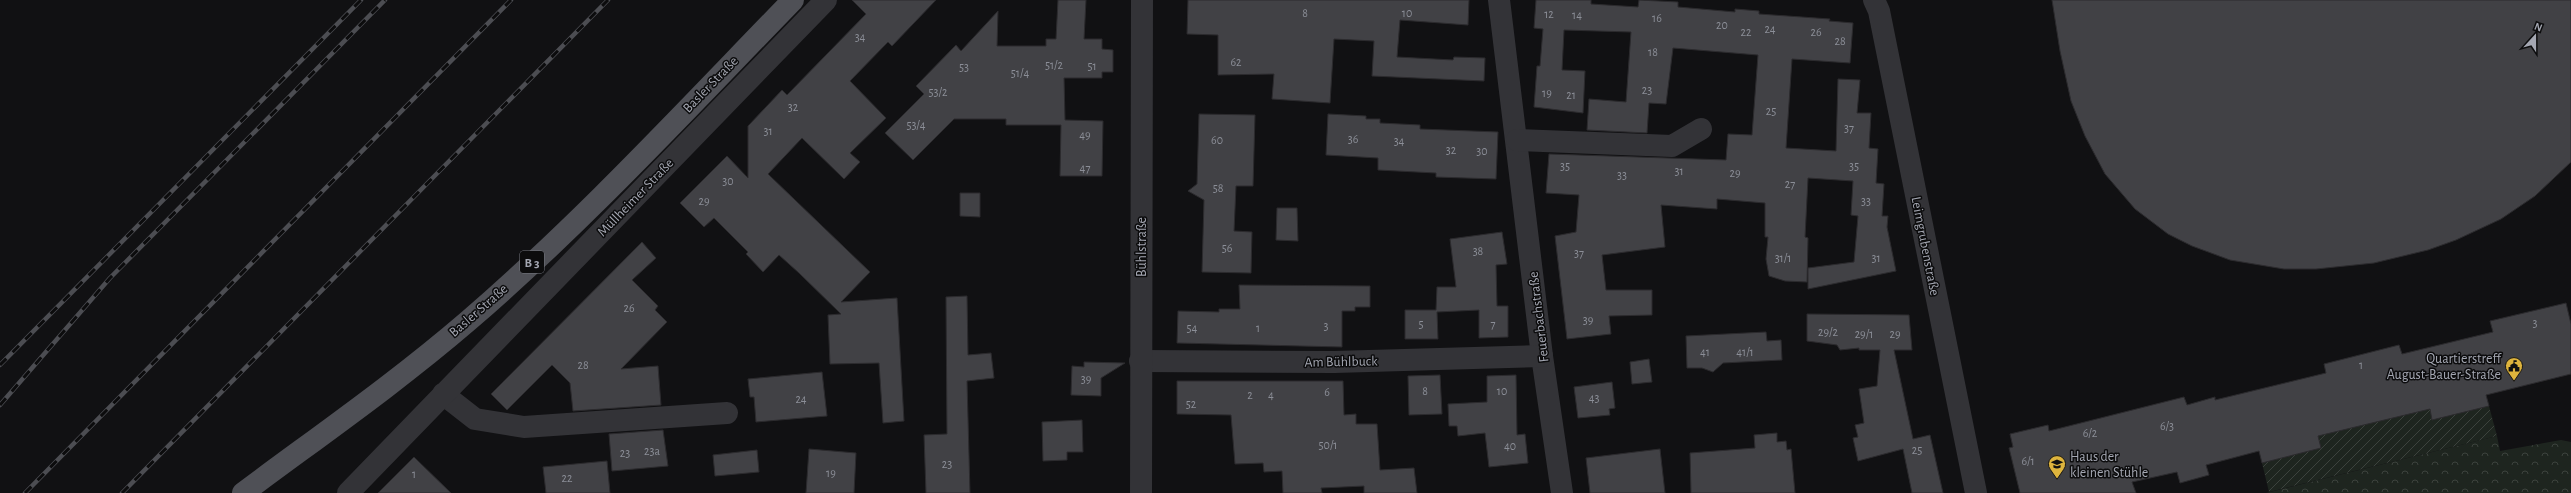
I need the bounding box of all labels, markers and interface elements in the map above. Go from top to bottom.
house number: 8 [1302,7,1308,19]
house number: 10 [1402,7,1412,19]
house number: 12 [1544,8,1554,20]
house number: 14 [1572,9,1582,21]
house number: 16 [1652,12,1662,24]
north arrow [2515,16,2555,56]
house number: 20 [1716,19,1728,31]
text: N [2533,21,2544,34]
house number: 24 [1764,23,1776,35]
house number: 22 [1741,26,1752,38]
house number: 26 [1810,26,1822,38]
house number: 34 [855,31,866,43]
house number: 28 [1834,35,1846,47]
house number: 18 [1648,46,1658,58]
street label: Basler Straße [681,54,741,115]
house number: 62 [1230,56,1242,68]
house number: 51/2 [1045,59,1064,71]
house number: 51 [1087,60,1097,72]
house number: 53 [959,61,969,73]
house number: 51/4 [1011,67,1029,79]
house number: 23 [1642,84,1652,96]
house number: 53/2 [929,86,948,98]
house number: 19 [1542,87,1552,99]
house number: 21 [1566,89,1576,101]
house number: 32 [788,101,799,113]
house number: 25 [1766,105,1776,117]
house number: 53/4 [906,119,926,131]
house number: 37 [1844,122,1854,134]
house number: 31 [763,125,773,137]
house number: 49 [1079,129,1091,141]
house number: 36 [1348,133,1359,145]
house number: 60 [1211,134,1223,146]
house number: 34 [1394,135,1405,147]
house number: 32 [1446,144,1457,156]
house number: 30 [1476,145,1488,157]
street label: Müllheimer Straße [595,156,676,239]
house number: 35 [1560,160,1570,172]
house number: 35 [1849,160,1859,172]
house number: 47 [1080,162,1090,174]
house number: 31 [1674,165,1684,177]
house number: 29 [1729,167,1741,179]
house number: 33 [1617,169,1627,181]
house number: 30 [722,175,734,187]
house number: 27 [1785,178,1795,190]
house number: 58 [1213,182,1224,194]
house number: 29 [698,195,710,207]
house number: 33 [1861,195,1871,207]
street label: Leimgrubenstraße [1909,195,1942,297]
street label: Bühlstraße [1135,217,1149,277]
house number: 56 [1222,242,1233,254]
house number: 38 [1473,245,1484,257]
house number: 37 [1574,247,1584,259]
road number: B 3 [520,251,544,273]
house number: 31/1 [1775,252,1791,264]
house number: 31 [1871,252,1881,264]
street label: Feuerbachstraße [1526,271,1551,363]
street label: Basler Straße [447,282,510,340]
house number: 26 [623,302,635,314]
house number: 39 [1583,314,1594,326]
house number: 3 [2533,317,2538,329]
house number: 5 [1418,318,1424,330]
house number: 7 [1490,318,1496,330]
house number: 3 [1324,320,1329,332]
house number: 54 [1187,322,1198,334]
house number: 1 [1256,322,1260,334]
house number: 29/2 [1818,326,1839,338]
house number: 29/1 [1855,328,1873,340]
house number: 29 [1889,328,1901,340]
house number: 41 [1700,346,1710,358]
house number: 41/1 [1736,346,1754,358]
place label: Quartierstreff August-Bauer-Straße [2387,352,2502,382]
street label: Am Bühlbuck [1304,354,1378,370]
public building icon: Quartierstreff August-Bauer-Straße [2504,356,2524,381]
house number: 28 [577,359,589,371]
house number: 1 [2359,359,2363,371]
house number: 39 [1081,373,1092,385]
house number: 8 [1422,385,1428,397]
house number: 10 [1497,385,1507,397]
house number: 6 [1324,386,1330,398]
house number: 2 [1247,389,1253,401]
house number: 4 [1268,389,1274,401]
house number: 43 [1589,392,1599,404]
house number: 24 [795,393,807,405]
house number: 52 [1186,398,1197,410]
house number: 6/3 [2160,420,2174,432]
house number: 6/2 [2083,427,2098,439]
house number: 50/1 [1319,439,1337,451]
house number: 40 [1504,440,1516,452]
house number: 25 [1912,444,1922,456]
house number: 23a [644,445,660,457]
house number: 23 [620,447,630,459]
place label: Haus der kleinen Stühle [2070,450,2148,480]
school or university icon: Haus der kleinen Stühle [2047,454,2067,479]
house number: 6/1 [2021,455,2035,467]
house number: 23 [942,458,952,470]
house number: 19 [826,467,836,479]
house number: 1 [412,468,416,480]
house number: 22 [562,472,573,484]

